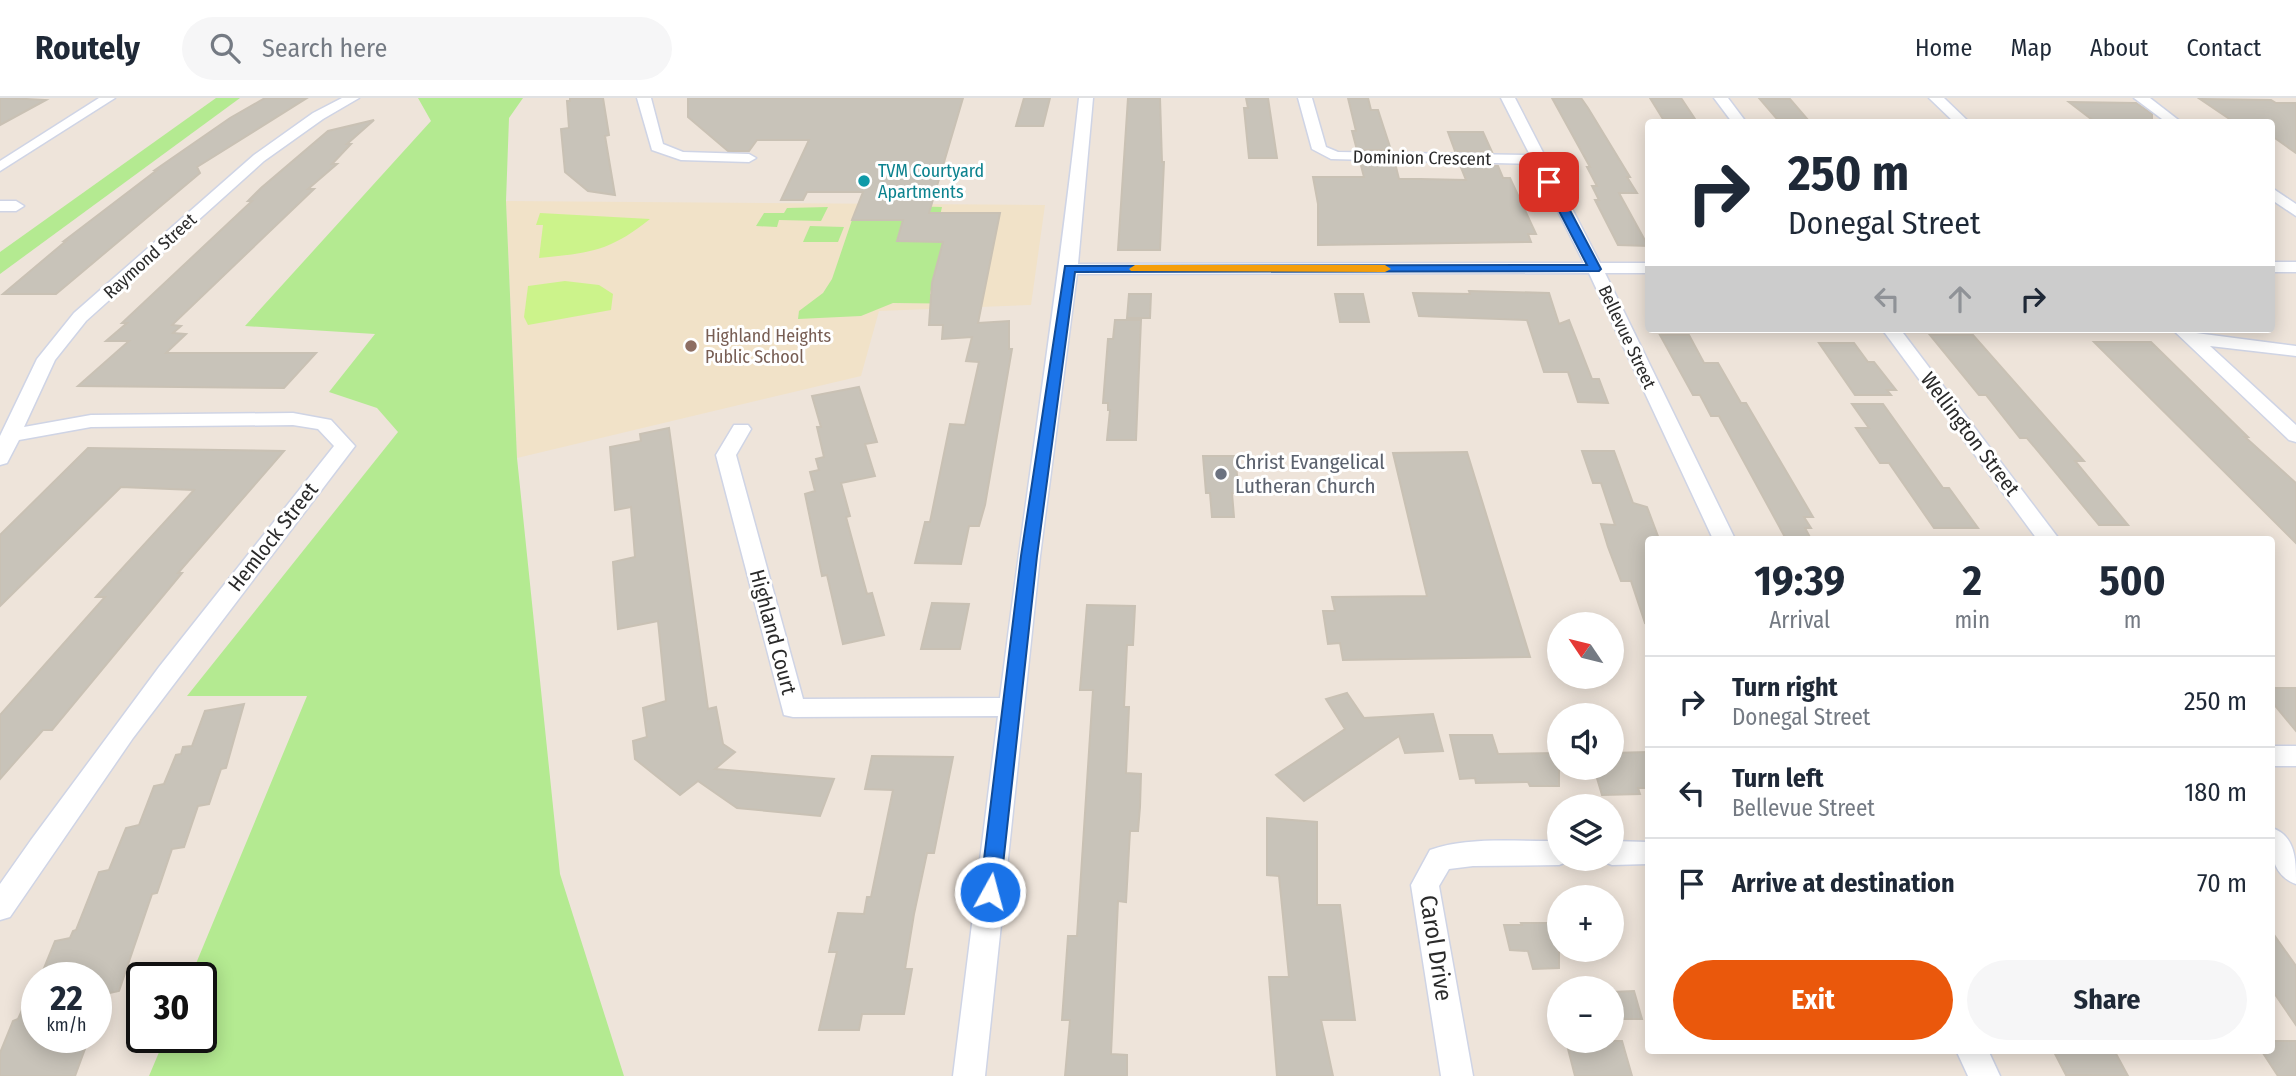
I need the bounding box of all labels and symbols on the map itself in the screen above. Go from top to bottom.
street label: Dominion Crescent [1353,146,1491,170]
pin [1519,152,1579,212]
place label: TVM Courtyard Apartments [878,160,984,203]
marker: TVM Courtyard Apartments [856,173,872,189]
street label: Raymond Street [99,209,201,303]
street label: Bellevue Street [1593,282,1661,392]
place label: Highland Heights Public School [705,325,831,368]
marker: Highland Heights Public School [683,338,699,354]
street label: Wellington Street [1915,367,2025,501]
place label: Christ Evangelical Lutheran Church [1235,449,1385,499]
marker: Christ Evangelical Lutheran Church [1213,466,1229,482]
street label: Hemlock Street [222,477,324,597]
street label: Highland Court [744,567,802,698]
north arrow [1547,612,1624,690]
position arrow [953,855,1027,929]
street label: Carol Drive [1414,893,1458,1003]
speed limit sign: 30 [126,962,217,1053]

